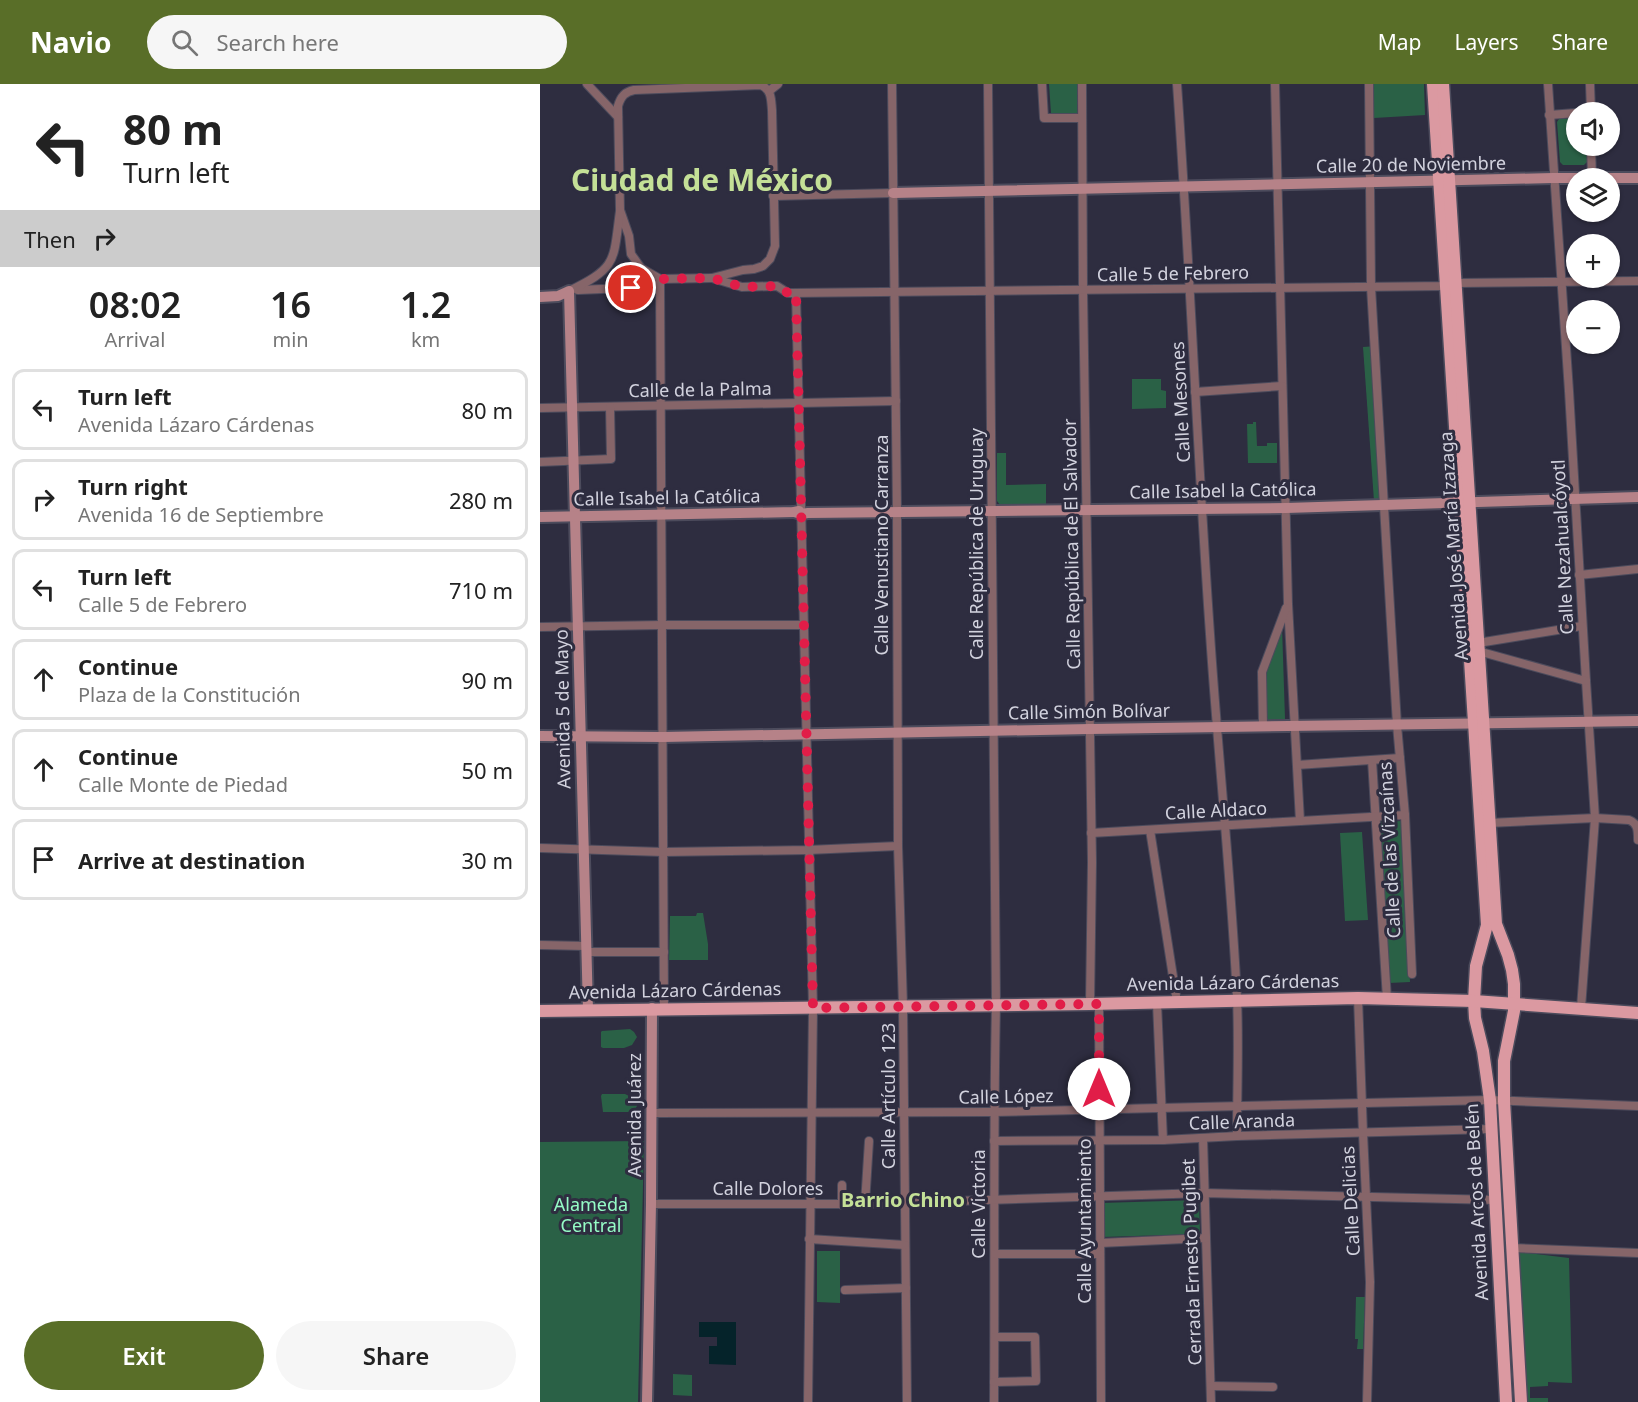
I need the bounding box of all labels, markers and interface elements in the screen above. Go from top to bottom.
search box [147,15,567,69]
text: Navio [30,23,111,61]
icon: search [168,26,201,59]
text: Search here [216,27,339,57]
text: Map [1378,28,1422,56]
text: Layers [1455,28,1519,56]
text: Share [1552,28,1608,56]
text: 80 m [123,100,223,157]
map controls [1566,102,1620,354]
button: sound [1566,102,1620,156]
icon: left [24,108,102,186]
street label: Calle 20 de Noviembre [1316,150,1506,178]
text: Turn left [123,154,229,191]
district label: Ciudad de México [571,159,833,200]
button: layers [1566,168,1620,222]
icon: right [88,222,121,255]
text: Then [24,224,76,254]
button: + [1566,234,1620,288]
street label: Calle 5 de Febrero [1097,260,1249,286]
pin [605,262,656,313]
icon: arrive [614,271,647,304]
text: 08:02 [89,280,181,329]
text: 16 [270,280,311,329]
text: 1.2 [400,280,451,329]
button: − [1566,300,1620,354]
text: Arrival [105,326,166,353]
text: min [272,326,309,353]
text: km [411,326,440,353]
street label: Calle Mesones [1165,341,1195,463]
street label: Calle de la Palma [628,376,772,402]
text: Turn left [78,381,172,411]
icon: left [27,393,60,426]
text: 80 m [462,395,513,425]
text: Avenida Lázaro Cárdenas [78,411,314,438]
street label: Calle República de El Salvador [1057,418,1085,670]
street label: Calle República de Uruguay [964,427,988,660]
street label: Avenida José María Izazaga [1433,431,1473,661]
street label: Calle Venustiano Carranza [869,435,893,655]
street label: Calle Nezahualcóyotl [1545,459,1579,635]
text: Turn right [78,471,188,501]
street label: Calle Isabel la Católica [1129,476,1317,504]
icon: right [27,483,60,516]
street label: Calle Isabel la Católica [573,483,761,511]
text: 280 m [449,485,513,515]
text: Avenida 16 de Septiembre [78,501,324,528]
text: Turn left [78,561,172,591]
icon: left [27,573,60,606]
text: 710 m [449,575,513,605]
text: Calle 5 de Febrero [78,591,247,618]
street label: Avenida 5 de Mayo [549,629,575,789]
text: Continue [78,651,178,681]
icon: ahead [27,663,60,696]
text: 90 m [462,665,513,695]
text: Plaza de la Constitución [78,681,301,708]
street label: Calle Simón Bolívar [1008,698,1171,724]
text: Continue [78,741,178,771]
icon: ahead [27,753,60,786]
text: 50 m [462,755,513,785]
street label: Calle de las Vizcaínas [1372,761,1406,939]
text: Calle Monte de Piedad [78,771,288,798]
street label: Calle Aldaco [1164,795,1268,825]
icon: arrive [27,843,60,876]
text: Arrive at destination [78,845,305,875]
text: 30 m [462,845,513,875]
street label: Avenida Lázaro Cárdenas [1126,968,1340,996]
street label: Avenida Lázaro Cárdenas [568,976,782,1004]
street label: Calle Artículo 123 [876,1023,900,1169]
street label: Avenida Juárez [622,1053,646,1177]
position arrow [1067,1057,1131,1121]
street label: Calle López [958,1083,1054,1109]
street label: Avenida Arcos de Belén [1459,1103,1493,1301]
street label: Calle Aranda [1188,1107,1296,1135]
street label: Calle Ayuntamiento [1072,1138,1096,1304]
street label: Calle Delicias [1335,1145,1365,1257]
street label: Calle Victoria [966,1149,990,1259]
street label: Cerrada Ernesto Pugibet [1175,1158,1207,1366]
street label: Calle Dolores [712,1176,824,1200]
district label: Barrio Chino [841,1186,965,1213]
park label: Alameda Central [554,1192,628,1237]
button: Exit [24,1321,264,1390]
button: Share [276,1321,516,1390]

